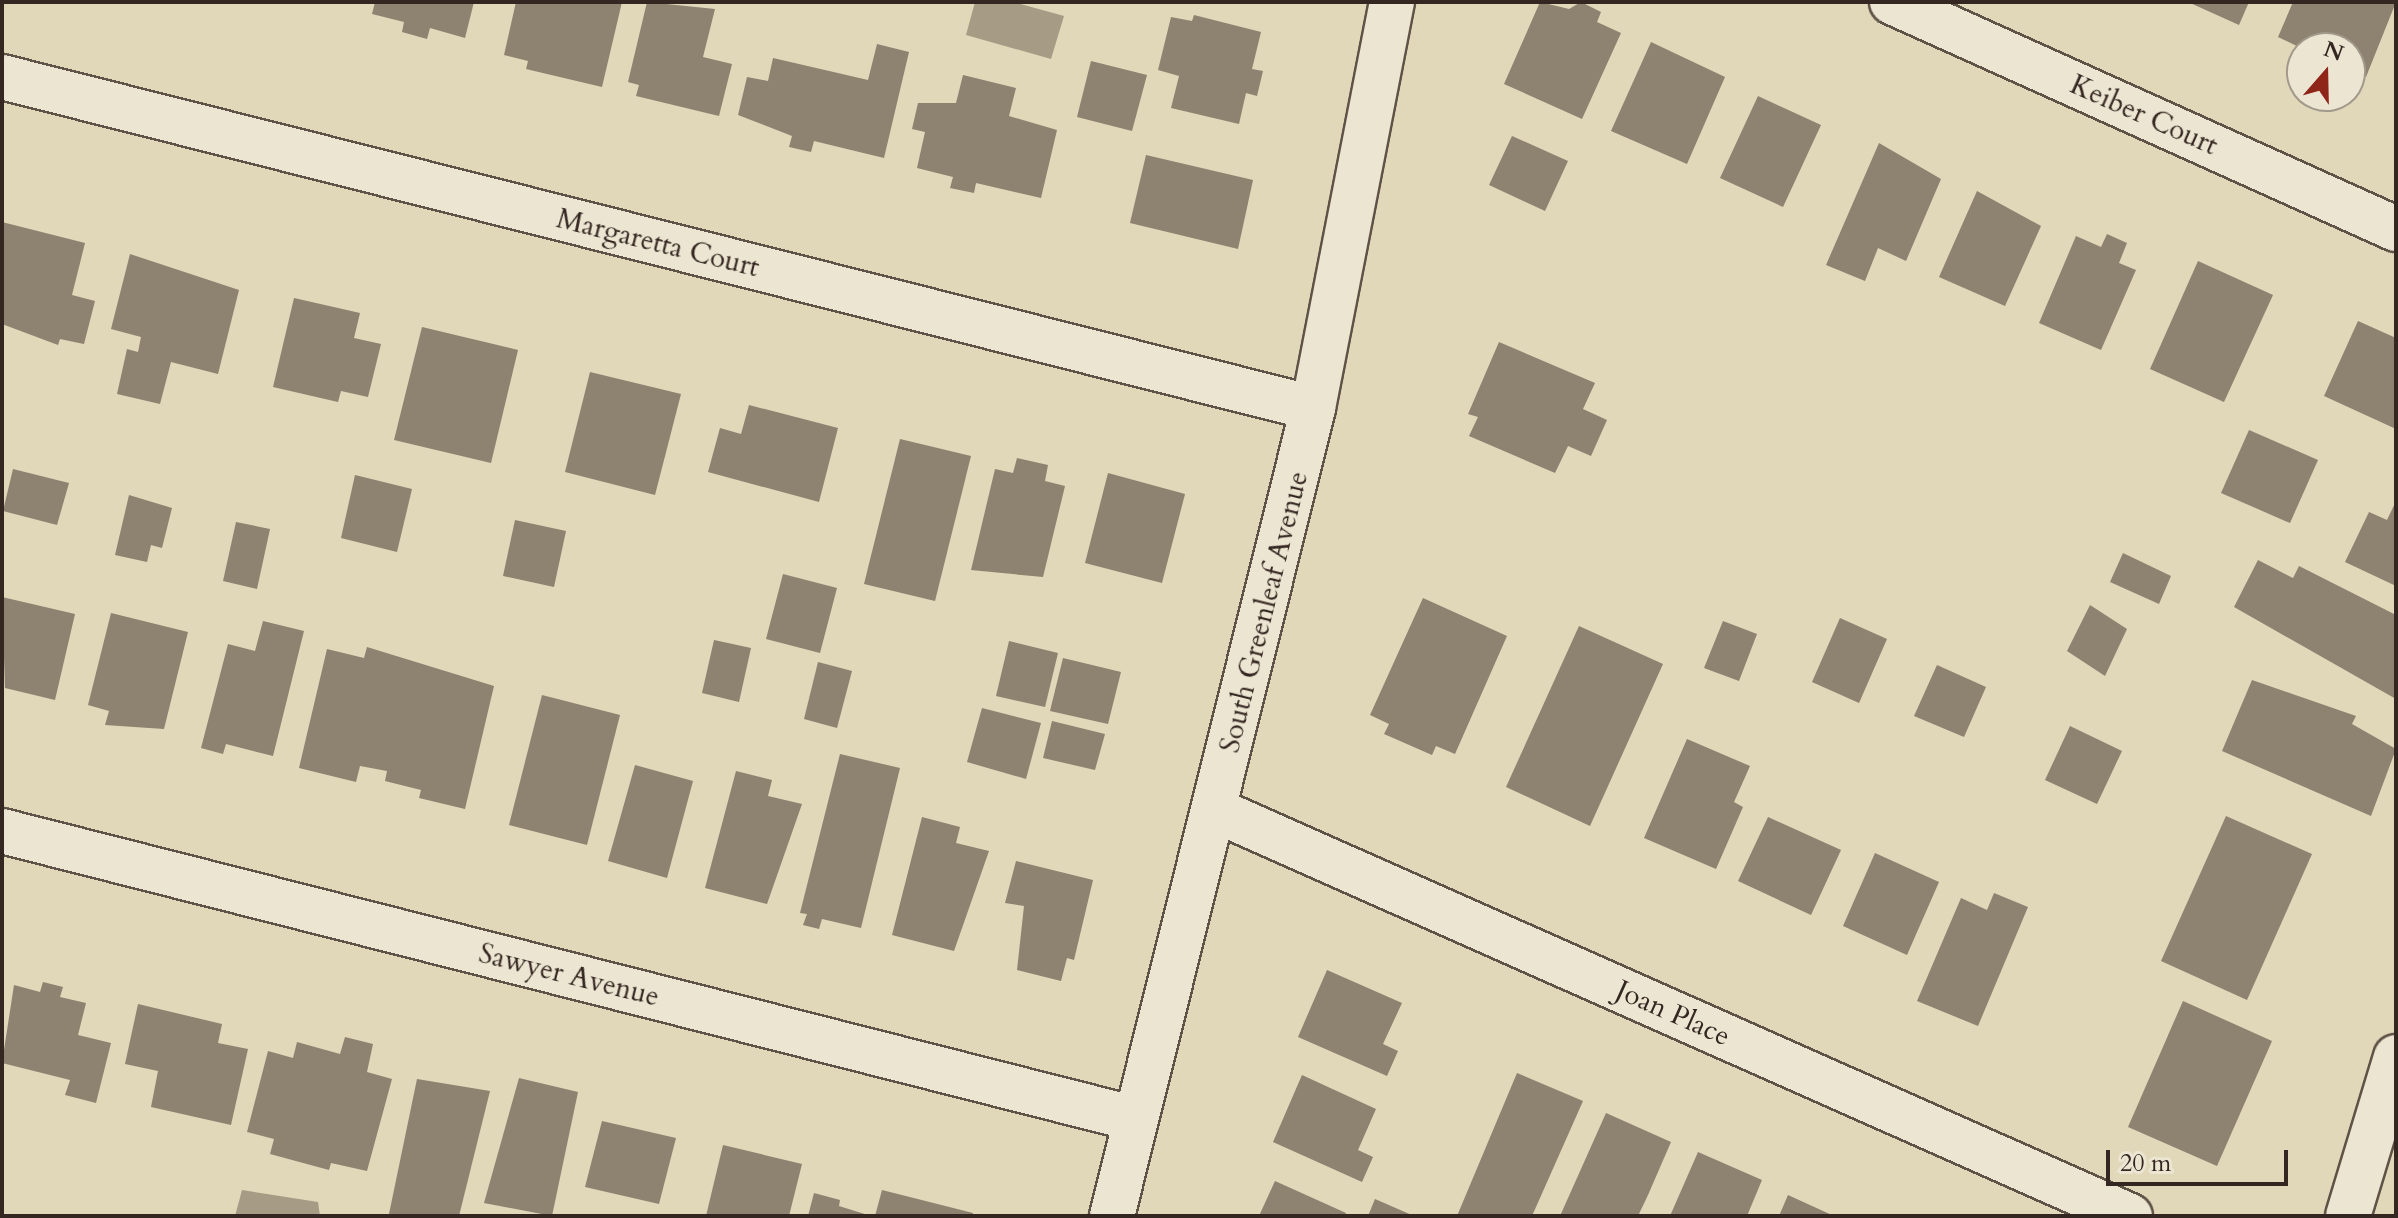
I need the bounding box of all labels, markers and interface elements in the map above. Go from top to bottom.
north arrow [2286,32,2366,112]
text: N [2319,34,2348,69]
street label: Keiber Court [2065,68,2223,162]
street label: Margaretta Court [553,202,763,284]
street label: South Greenleaf Avenue [1213,468,1315,756]
street label: Sawyer Avenue [475,936,663,1014]
street label: Joan Place [1611,973,1735,1053]
scale bar [2110,1134,2292,1184]
text: 20 m [2120,1147,2171,1180]

